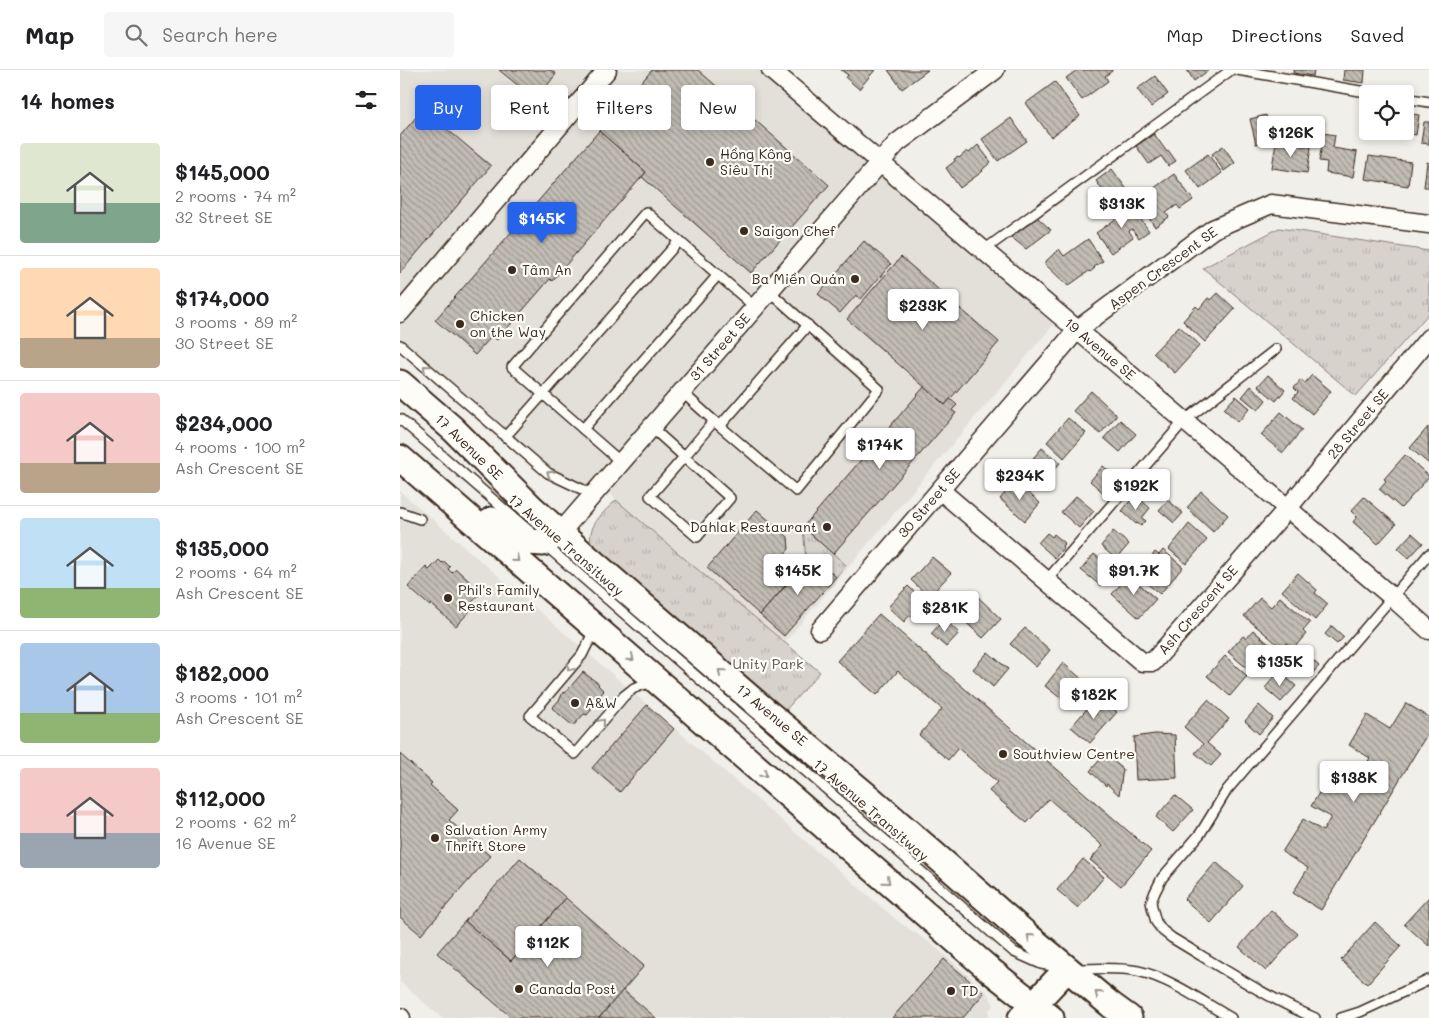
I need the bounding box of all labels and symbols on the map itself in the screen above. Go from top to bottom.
pin: $126K [1256,116,1326,158]
place label: Hồng Kông Siêu Thị [720,144,791,179]
marker: Hồng Kông Siêu Thị [704,156,716,168]
pin: $313K [1087,186,1157,229]
pin: $145K [507,202,577,244]
place label: Saigon Chef [754,221,836,240]
street label: Aspen Crescent SE [1105,222,1221,313]
marker: Saigon Chef [738,225,750,237]
place label: Tâm An [522,260,572,279]
marker: Tâm An [506,264,518,276]
place label: Ba Miền Quán [752,269,845,288]
marker: Ba Miền Quán [849,273,861,285]
pin: $233K [888,288,958,331]
place label: Chicken on the Way [470,306,546,341]
street label: 31 Street SE [685,309,754,385]
street label: 19 Avenue SE [1061,313,1140,384]
marker: Chicken on the Way [454,318,466,330]
one-way arrow [423,365,432,374]
street label: 28 Street SE [1323,385,1392,463]
street label: 17 Avenue SE [431,409,507,484]
pin: $174K [845,428,915,470]
pin: $234K [985,458,1055,501]
street label: 30 Street SE [893,464,964,541]
pin: $192K [1101,468,1171,511]
one-way arrow [546,470,555,480]
street label: 17 Avenue Transitway [505,489,628,600]
place label: Dahlak Restaurant [690,517,817,536]
marker: Dahlak Restaurant [821,521,833,533]
one-way arrow [510,553,519,562]
pin: $145K [763,554,833,596]
pin: $91.7K [1093,554,1175,596]
street label: Ash Crescent SE [1154,561,1242,658]
place label: Phil's Family Restaurant [458,580,539,615]
pin: $281K [910,590,980,633]
marker: Phil's Family Restaurant [442,592,454,604]
pin: $135K [1245,644,1315,687]
one-way arrow [625,653,634,662]
park label: Unity Park [732,654,804,673]
one-way arrow [567,663,576,672]
one-way arrow [717,669,726,678]
pin: $182K [1059,678,1129,720]
street label: 17 Avenue SE [733,679,812,750]
place label: A&W [585,693,617,712]
marker: A&W [569,697,581,709]
one-way arrow [596,719,605,728]
place label: Southview Centre [1013,744,1135,763]
marker: Southview Centre [997,748,1009,760]
street label: 17 Avenue Transitway [810,754,933,865]
pin: $138K [1319,760,1389,803]
one-way arrow [759,768,768,777]
place label: Salvation Army Thrift Store [445,820,547,855]
marker: Salvation Army Thrift Store [429,832,441,844]
one-way arrow [881,875,890,884]
pin: $112K [513,926,583,968]
one-way arrow [1027,934,1036,943]
place label: Canada Post [529,979,616,998]
place label: TD [961,981,978,1000]
marker: Canada Post [513,983,525,995]
marker: TD [945,985,957,997]
one-way arrow [1095,991,1104,999]

